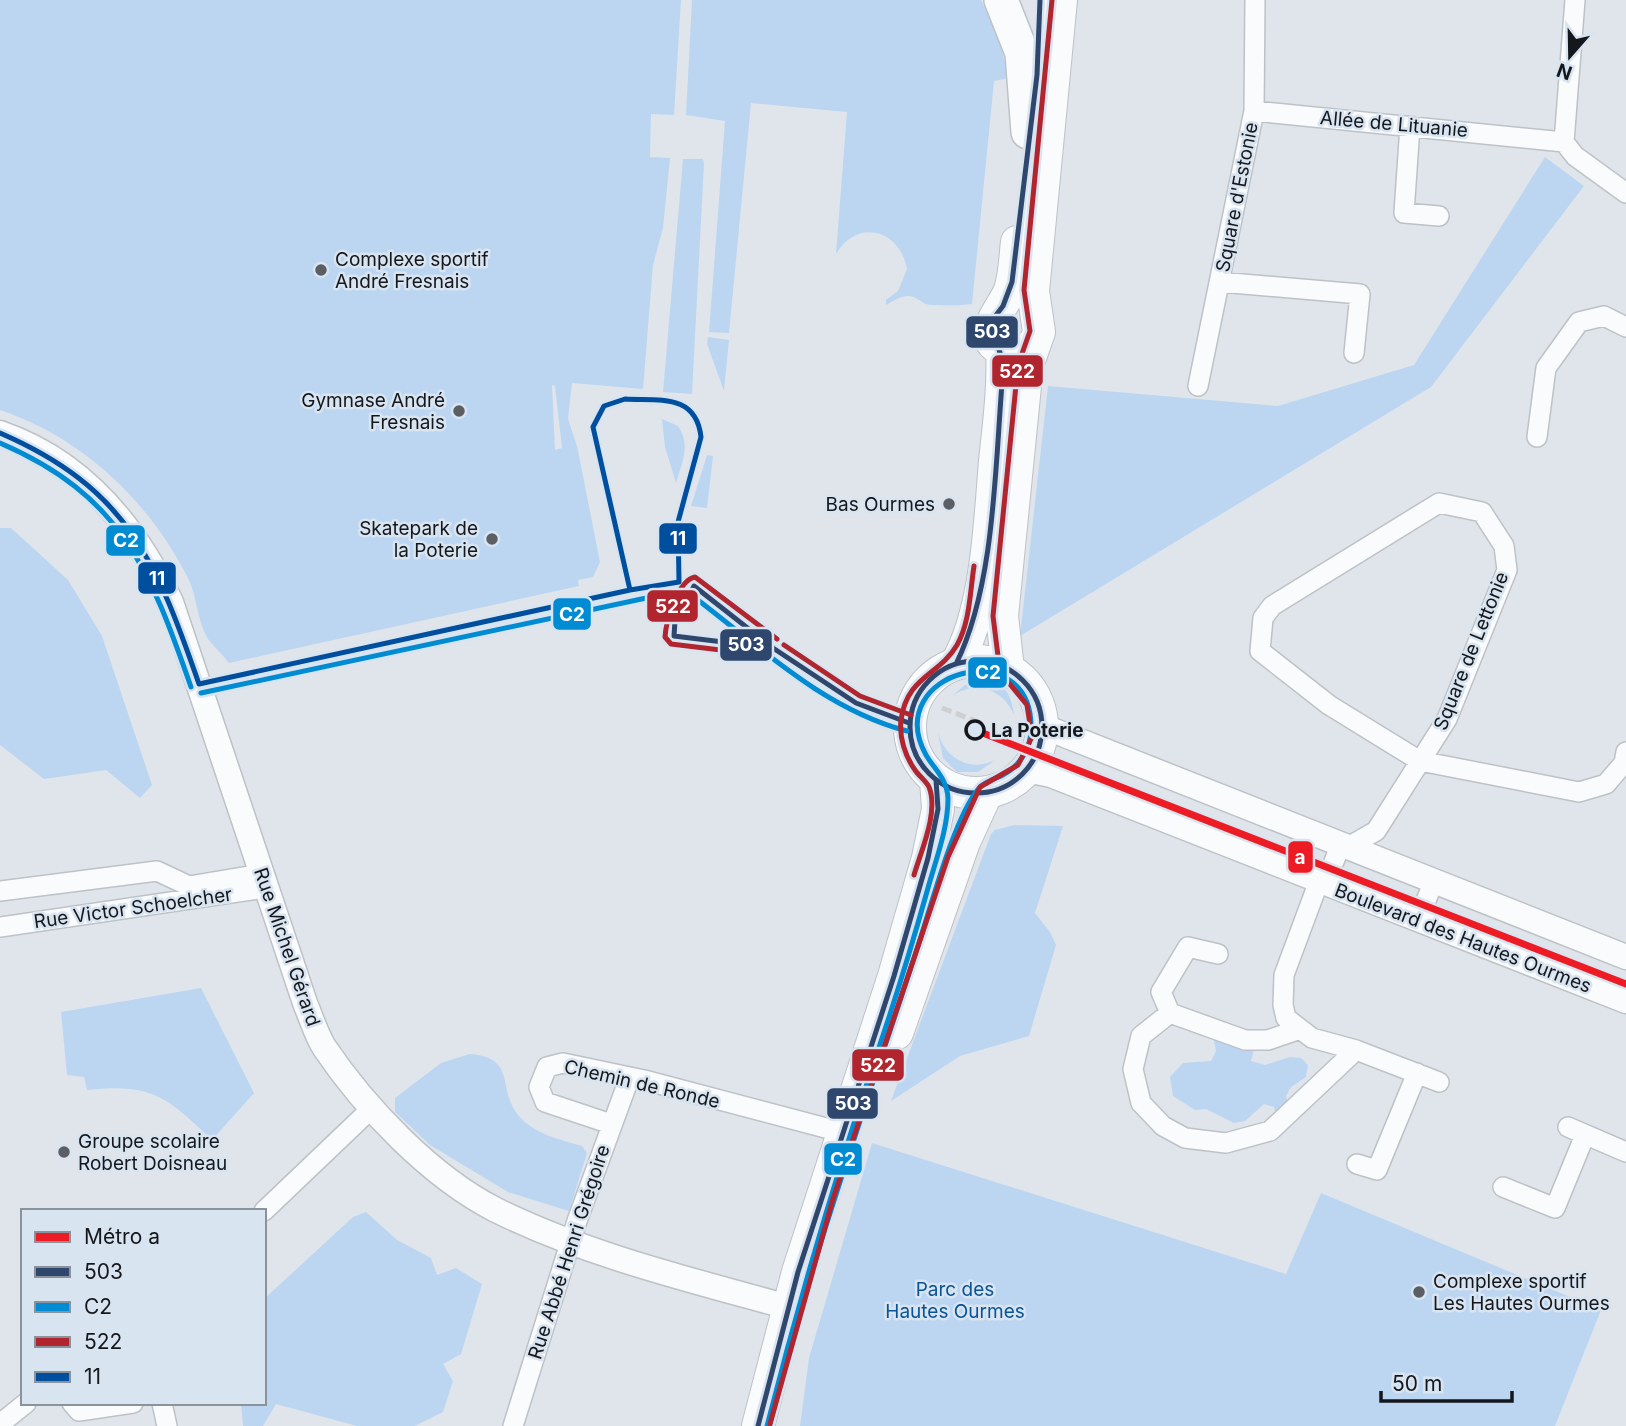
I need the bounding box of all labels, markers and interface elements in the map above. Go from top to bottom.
north arrow [1535,21,1605,91]
text: N [1554,58,1575,85]
street label: Allée de Lituanie [1319,106,1469,142]
street label: Square d'Estonie [1211,120,1263,274]
place label: Complexe sportif André Fresnais [335,248,489,293]
marker: Complexe sportif André Fresnais [313,262,329,278]
line badge: 503 [965,315,1019,349]
text: 503 [973,320,1011,343]
line badge: 522 [991,354,1044,388]
text: 522 [999,360,1035,383]
place label: Gymnase André Fresnais [301,389,445,434]
marker: Gymnase André Fresnais [451,403,467,419]
place label: Bas Ourmes [826,493,935,516]
marker: Bas Ourmes [941,496,957,512]
place label: Skatepark de la Poterie [359,517,478,562]
line badge: 11 [658,522,698,555]
line badge: C2 [105,524,146,557]
text: 11 [670,527,686,550]
text: C2 [113,529,139,552]
marker: Skatepark de la Poterie [484,531,500,547]
line badge: 11 [137,561,177,595]
text: 11 [149,567,165,590]
street label: Square de Lettonie [1429,568,1513,734]
line badge: 522 [646,589,699,623]
text: 522 [655,595,691,618]
line badge: C2 [552,597,592,631]
text: C2 [559,603,585,626]
line badge: 503 [719,628,773,662]
text: 503 [727,633,765,656]
line badge: C2 [967,656,1008,689]
text: C2 [975,661,1001,684]
place label: La Poterie [991,719,1084,742]
marker: La Poterie [965,720,985,740]
line badge: a [1287,840,1314,874]
text: a [1294,846,1306,869]
street label: Rue Michel Gérard [249,865,325,1029]
street label: Boulevard des Hautes Ourmes [1331,878,1595,998]
street label: Rue Victor Schoelcher [32,883,234,933]
line badge: 522 [851,1048,905,1082]
text: 522 [860,1054,896,1077]
street label: Chemin de Ronde [562,1055,722,1113]
line badge: 503 [826,1087,879,1120]
text: 503 [834,1092,872,1115]
place label: Groupe scolaire Robert Doisneau [78,1130,227,1175]
street label: Rue Abbé Henri Grégoire [523,1142,615,1362]
line badge: C2 [823,1142,863,1176]
marker: Groupe scolaire Robert Doisneau [56,1144,72,1160]
text: C2 [830,1148,856,1171]
legend [21,1209,266,1405]
text: Métro a [84,1224,160,1249]
text: 503 [84,1259,123,1284]
place label: Complexe sportif Les Hautes Ourmes [1433,1270,1610,1315]
park label: Parc des Hautes Ourmes [885,1278,1025,1323]
marker: Complexe sportif Les Hautes Ourmes [1411,1284,1427,1300]
text: C2 [84,1294,112,1319]
text: 522 [84,1329,122,1354]
scale bar [1381,1360,1512,1404]
text: 11 [84,1364,101,1389]
text: 50 m [1392,1371,1442,1396]

